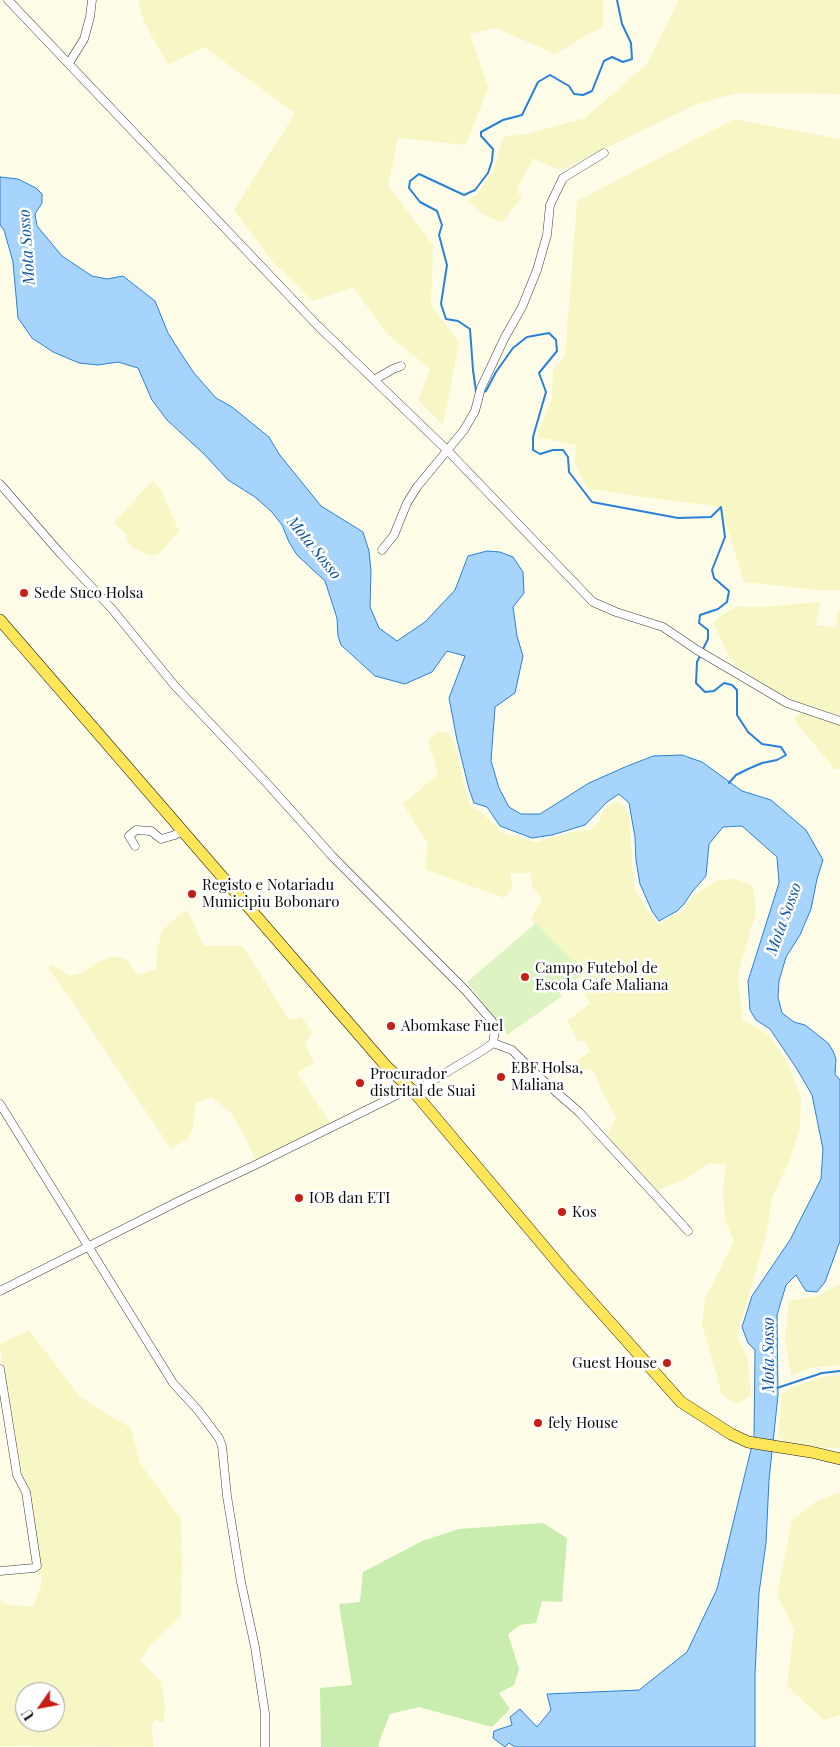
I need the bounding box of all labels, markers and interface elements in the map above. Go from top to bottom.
water label: Mota Sosso [15,209,39,285]
water label: Mota Sosso [283,513,345,583]
place label: Sede Suco Holsa [34,584,143,602]
marker: Sede Suco Holsa [18,587,30,599]
place label: Registo e Notariadu Municipiu Bobonaro [202,876,339,911]
water label: Mota Sosso [762,880,806,958]
marker: Registo e Notariadu Municipiu Bobonaro [186,888,198,900]
place label: Campo Futebol de Escola Cafe Maliana [535,959,669,994]
marker: Campo Futebol de Escola Cafe Maliana [519,971,531,983]
place label: Abomkase Fuel [401,1017,503,1035]
marker: Abomkase Fuel [385,1020,397,1032]
place label: EBF Holsa, Maliana [511,1059,583,1094]
place label: Procurador distrital de Suai [370,1065,476,1100]
marker: EBF Holsa, Maliana [495,1071,507,1083]
marker: Procurador distrital de Suai [354,1077,366,1089]
place label: IOB dan ETI [309,1189,390,1207]
marker: IOB dan ETI [293,1192,305,1204]
place label: Kos [572,1203,597,1221]
marker: Kos [556,1206,568,1218]
water label: Mota Sosso [759,1317,779,1393]
place label: Guest House [572,1354,657,1372]
marker: Guest House [661,1357,673,1369]
place label: fely House [548,1414,618,1432]
marker: fely House [532,1417,544,1429]
north arrow [15,1682,65,1732]
text: U [17,1706,38,1724]

